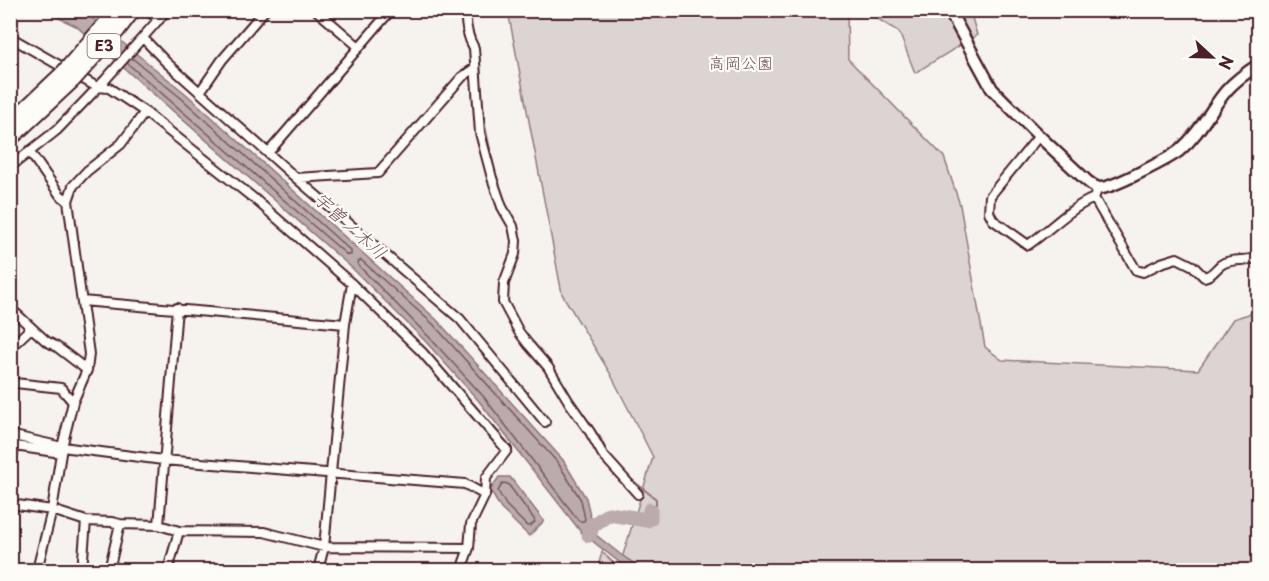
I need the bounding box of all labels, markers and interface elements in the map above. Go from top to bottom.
north arrow [1182,27,1242,87]
road number: E3 [88,34,120,58]
park label: 高岡公園 [709,50,773,74]
text: N [1213,53,1240,73]
water label: 宇曽ノ木川 [309,185,393,265]

